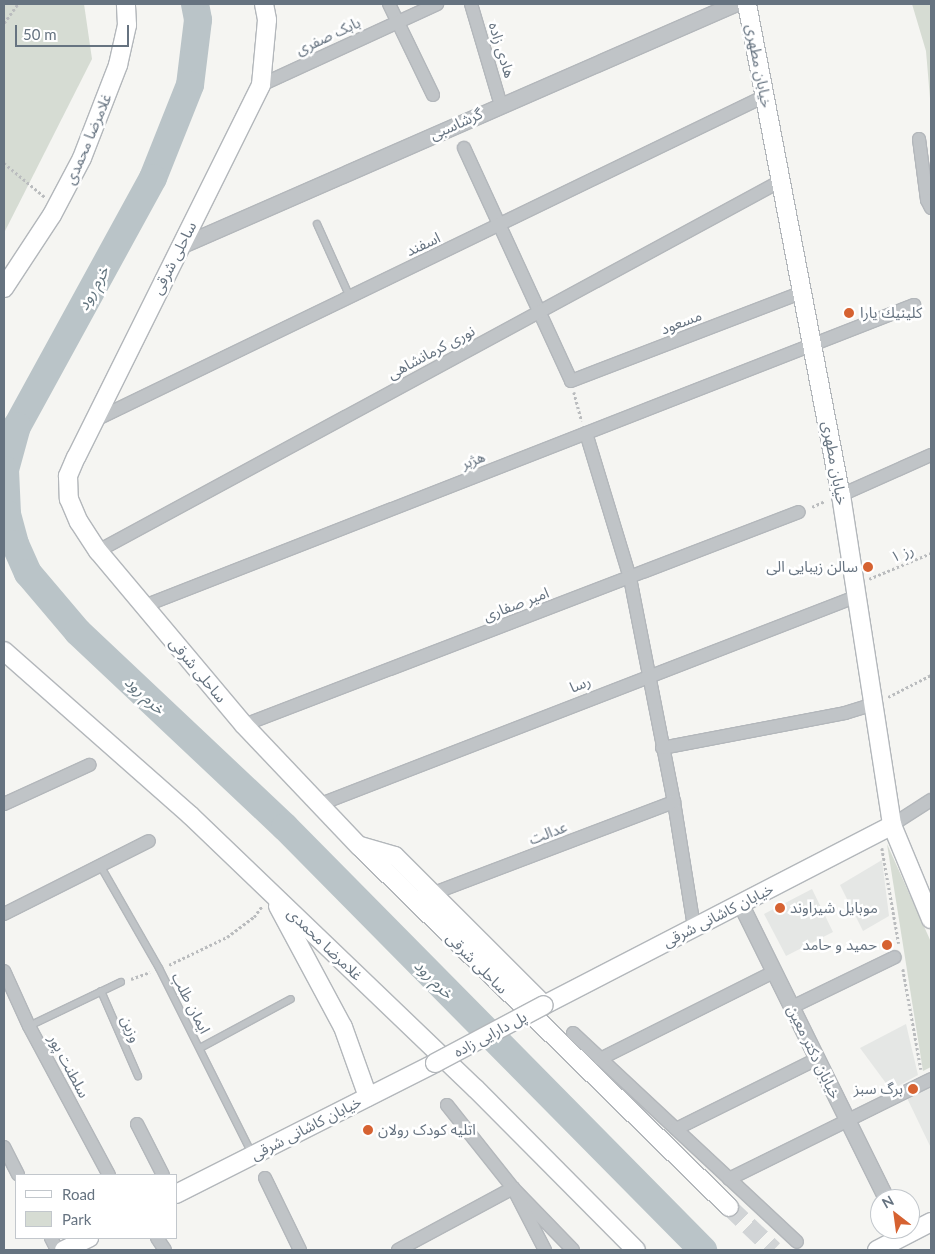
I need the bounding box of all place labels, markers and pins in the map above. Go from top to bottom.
place label: كلينيك يارا [860,304,922,322]
marker: كلينيك يارا [842,306,856,320]
place label: سالن زیبایی الی [766,558,858,576]
marker: سالن زیبایی الی [862,561,874,573]
place label: موبایل شیراوند [790,899,878,917]
marker: موبایل شیراوند [774,902,786,914]
place label: حمید و حامد [802,936,877,954]
marker: حمید و حامد [881,939,893,951]
place label: برگ سبز [854,1080,903,1098]
marker: برگ سبز [907,1083,919,1095]
place label: اتلیه کودک رولان [378,1121,476,1139]
marker: اتلیه کودک رولان [362,1124,374,1136]

